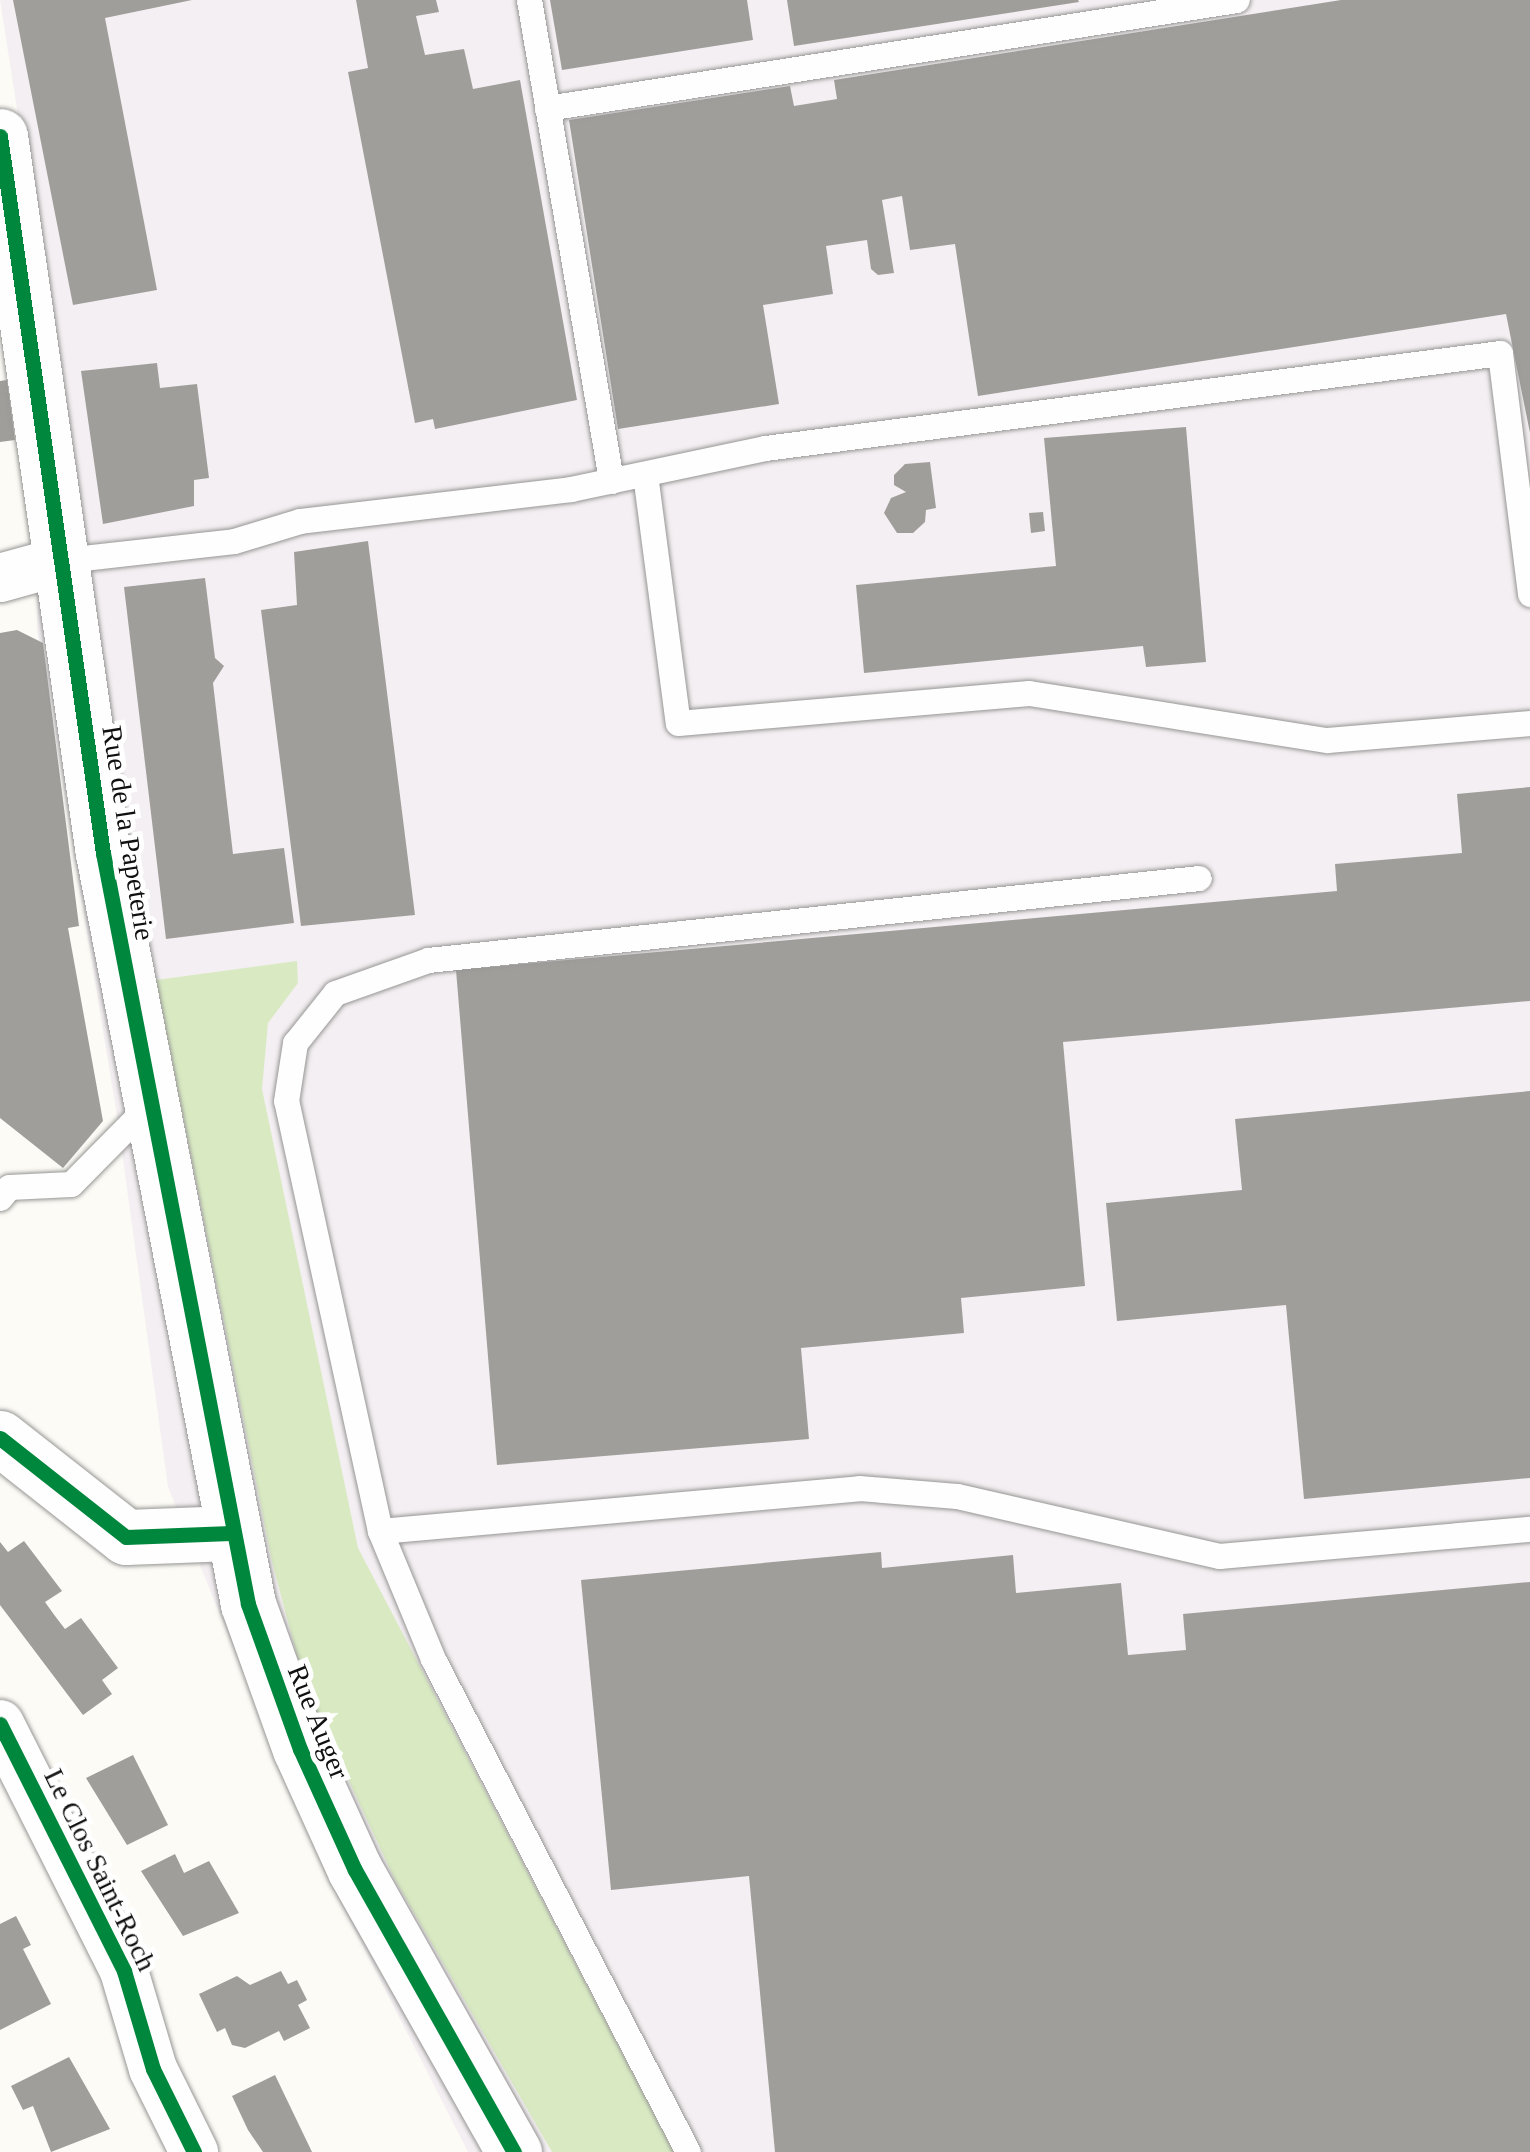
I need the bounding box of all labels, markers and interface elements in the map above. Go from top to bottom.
street label: Rue de la Papeterie [94,723,162,943]
street label: Rue Auger [280,1659,356,1785]
street label: Le Clos Saint-Roch [36,1763,164,1977]

